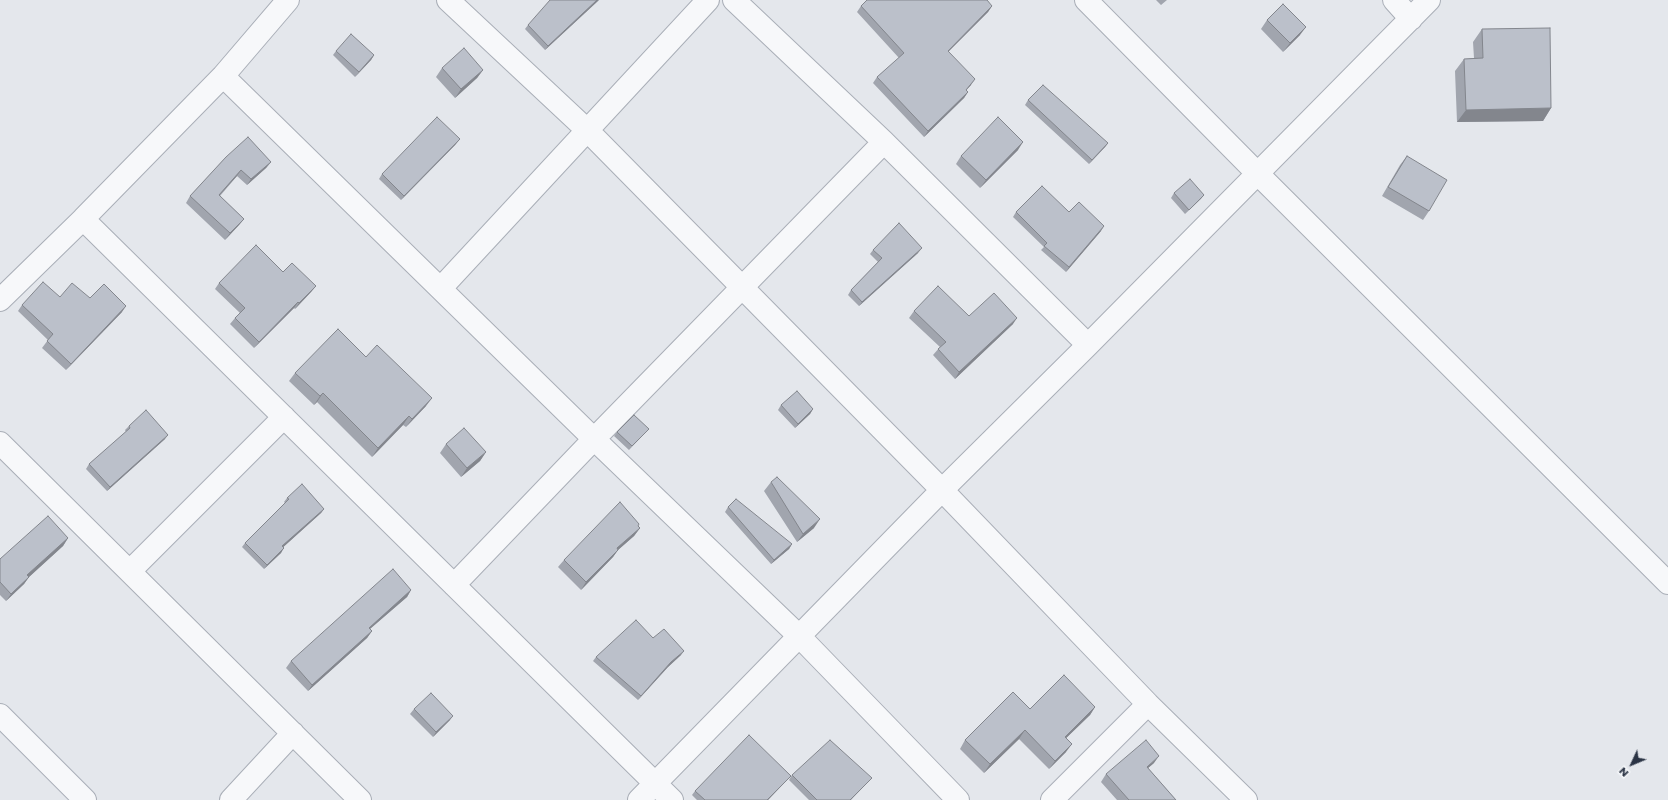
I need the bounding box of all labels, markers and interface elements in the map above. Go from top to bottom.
north arrow [1612,744,1652,784]
text: N [1615,764,1632,781]

